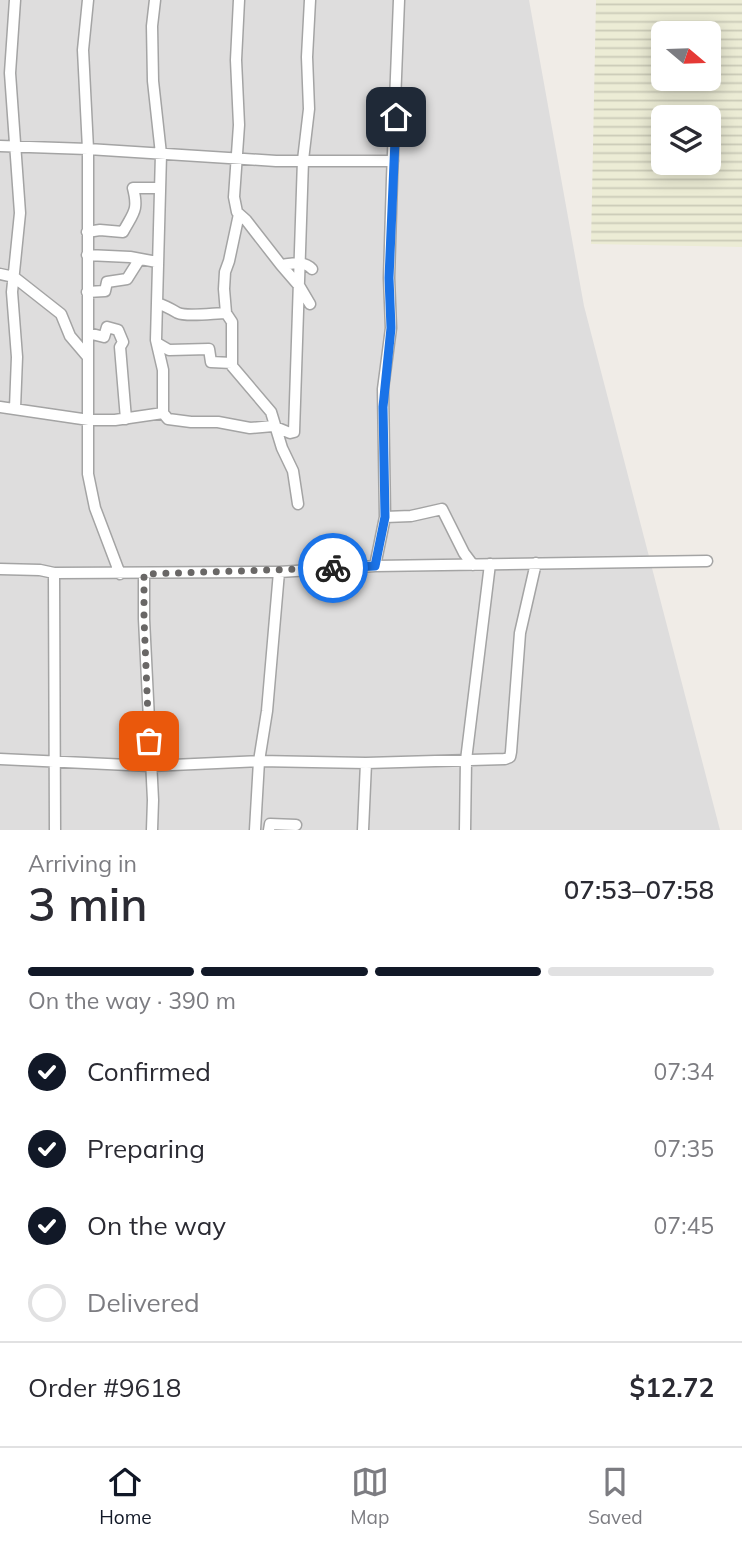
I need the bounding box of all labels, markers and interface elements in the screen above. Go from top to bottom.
north arrow [651,21,721,91]
map controls [651,21,721,175]
pin [366,87,426,147]
icon: home [377,98,415,136]
button: layers [651,105,721,175]
courier [298,533,368,603]
icon: bike [314,549,352,587]
pin [119,711,179,771]
icon: bag [130,722,168,760]
text: Arriving in [28,849,137,878]
text: 07:53–07:58 [564,873,714,906]
text: 3 min [28,875,147,933]
text: On the way · 390 m [28,986,236,1015]
icon: check [28,1053,66,1091]
text: Confirmed [87,1055,211,1088]
text: 07:34 [654,1057,714,1086]
icon: check [28,1130,66,1168]
text: Preparing [87,1132,205,1165]
text: 07:35 [654,1134,714,1163]
icon: check [28,1207,66,1245]
text: On the way [87,1209,226,1242]
text: 07:45 [654,1211,714,1240]
text: Delivered [87,1286,200,1319]
text: Order #9618 [28,1371,181,1404]
text: $12.72 [630,1371,714,1404]
tab: Home [99,1463,152,1529]
tab: Map [350,1463,389,1529]
tab: Saved [588,1463,643,1529]

